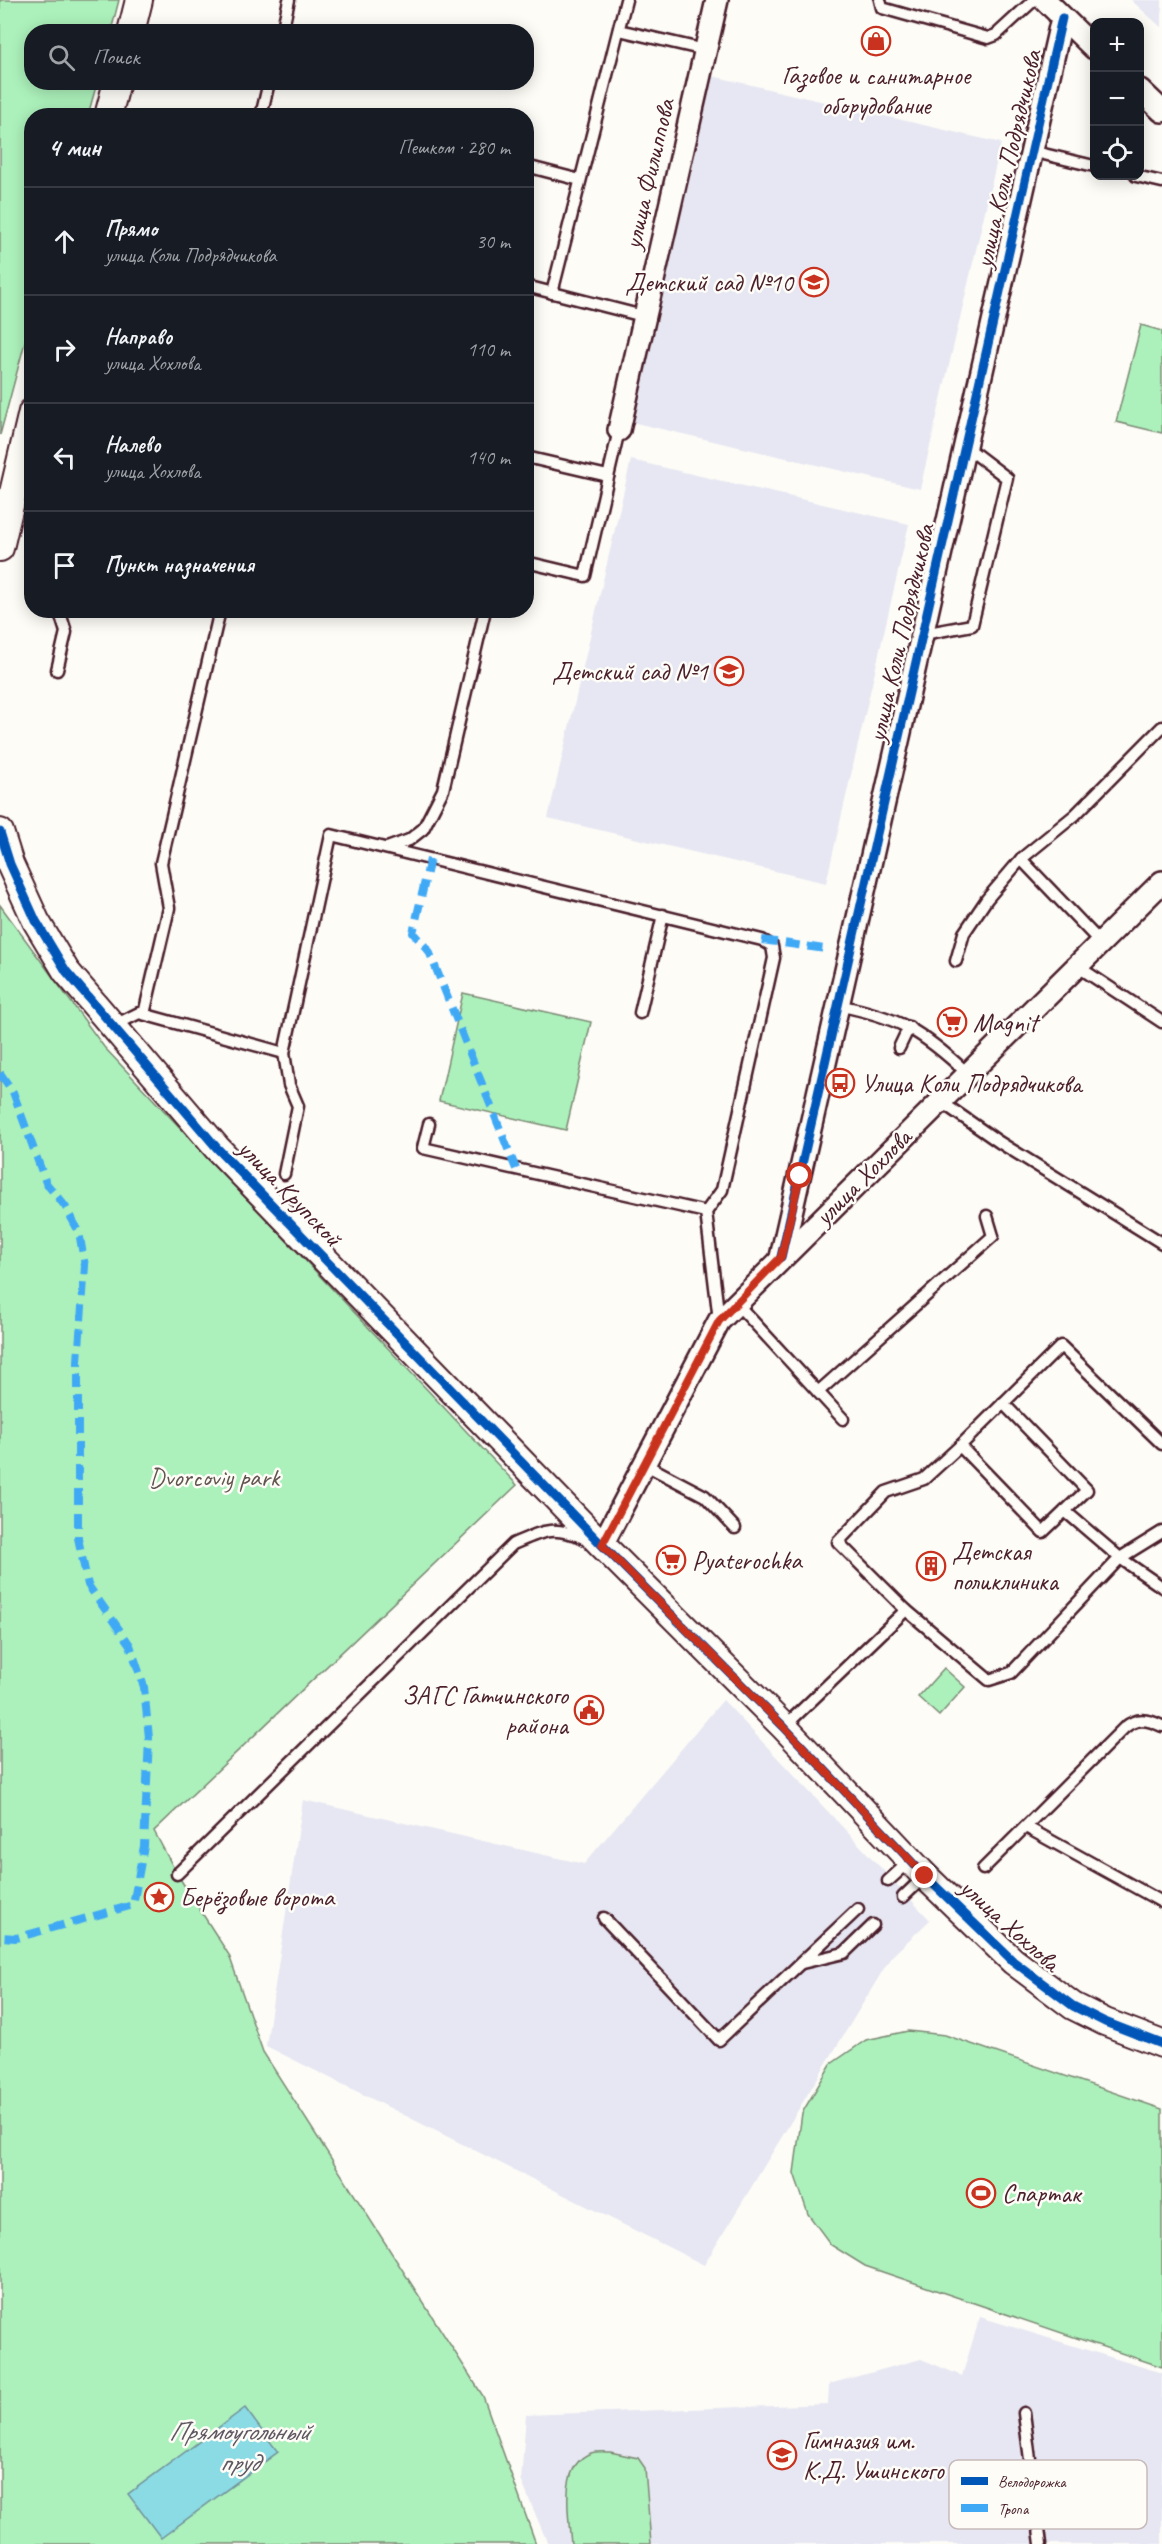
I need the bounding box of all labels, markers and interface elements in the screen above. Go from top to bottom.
map controls [1090,18,1144,180]
button: + [1090,18,1144,72]
search box [24,24,534,90]
shop icon: Газовое и санитарное оборудование [860,25,892,57]
icon: search [45,41,78,74]
text: Поиск [93,43,139,71]
street label: улица Коли Подрядчикова [966,45,1049,273]
place label: Газовое и санитарное оборудование [782,59,973,122]
button: − [1090,72,1144,126]
street label: улица Филиппова [615,94,683,254]
button: locate [1090,126,1144,180]
text: 4 мин [48,131,101,164]
text: Пешком · 280 m [398,135,510,160]
text: Прямо [105,215,157,243]
icon: ahead [48,225,81,258]
text: 30 m [476,229,510,254]
text: улица Коли Подрядчикова [105,243,276,268]
place label: Детский сад №10 [625,266,795,299]
school or university icon: Детский сад №10 [798,266,830,298]
text: Направо [105,323,172,351]
icon: right [48,333,81,366]
text: 110 m [467,337,510,362]
text: улица Хохлова [105,351,200,376]
text: Налево [105,431,161,459]
icon: left [48,441,81,474]
text: 140 m [467,445,510,470]
text: улица Хохлова [105,459,200,484]
street label: улица Коли Подрядчикова [859,519,942,747]
icon: arrive [48,549,81,582]
text: Пункт назначения [105,551,254,579]
place label: Детский сад №1 [552,655,709,688]
school or university icon: Детский сад №1 [713,655,745,687]
supermarket icon: Magnit [936,1006,968,1038]
place label: Magnit [973,1006,1041,1039]
bus stop icon: Улица Коли Подрядчикова [824,1067,856,1099]
place label: Улица Коли Подрядчикова [861,1067,1084,1100]
street label: улица Хохлова [806,1120,920,1234]
street label: улица Крупской [229,1131,351,1255]
route start [786,1162,812,1188]
park label: Dvorcoviy park [149,1461,281,1494]
place label: Детская поликлиника [952,1535,1060,1598]
supermarket icon: Pyaterochka [655,1544,687,1576]
place label: Pyaterochka [692,1544,803,1577]
building icon: Детская поликлиника [915,1550,947,1582]
place label: ЗАГС Гатчинского района [402,1679,570,1742]
public building icon: ЗАГС Гатчинского района [573,1694,605,1726]
route end [911,1862,937,1888]
street label: улица Хохлова [951,1870,1069,1980]
place icon: Берёзовые ворота [143,1881,175,1913]
place label: Берёзовые ворота [180,1881,336,1915]
sports icon: Спартак [965,2177,997,2209]
place label: Спартак [1002,2177,1083,2210]
water label: Прямоугольный пруд [169,2414,315,2479]
place label: Гимназия им. К.Д. Ушинского [803,2424,945,2487]
school or university icon: Гимназия им. К.Д. Ушинского [766,2439,798,2471]
legend [949,2460,1147,2529]
text: Велодорожка [998,2472,1067,2492]
text: Тропа [998,2499,1030,2519]

